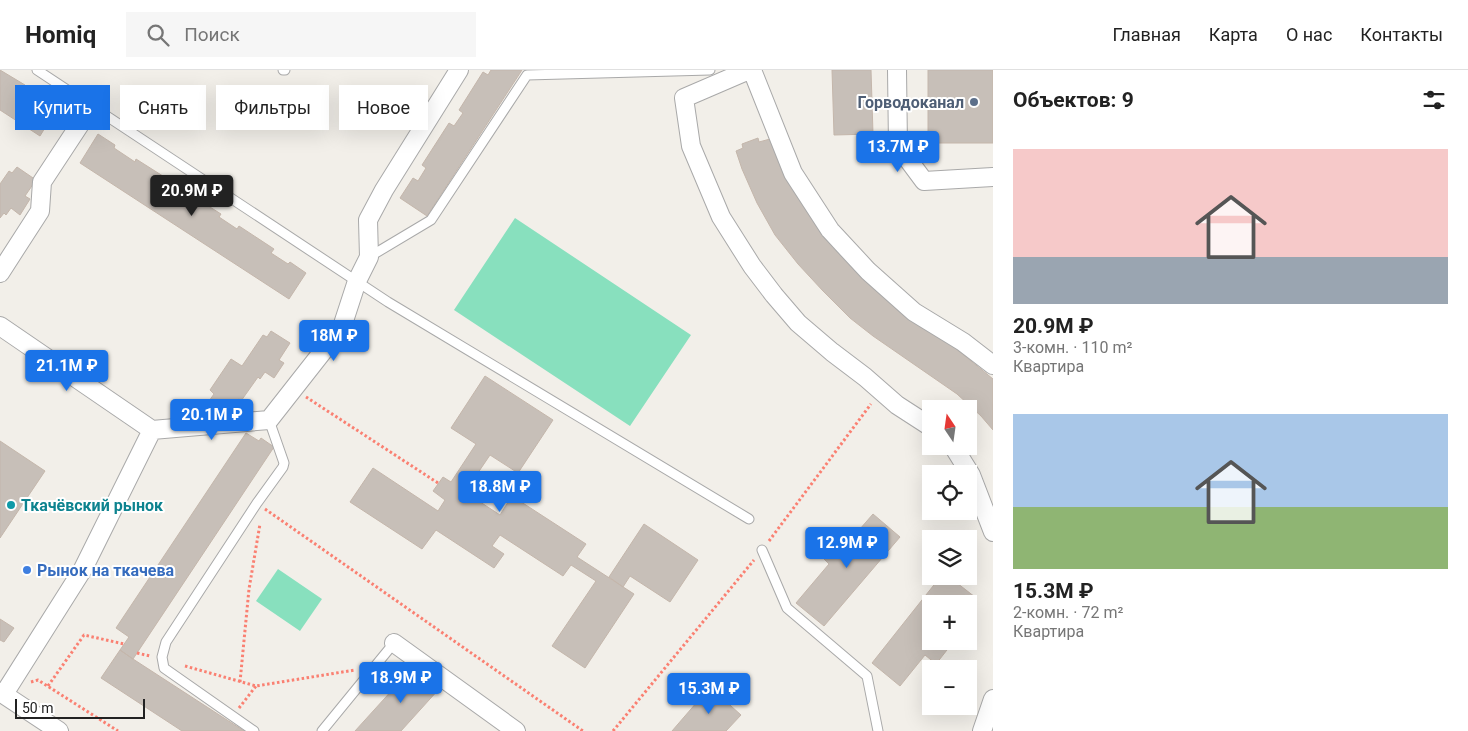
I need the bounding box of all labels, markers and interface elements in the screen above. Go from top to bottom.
search box [126,12,476,57]
text: Homiq [25,21,96,49]
icon: search [144,21,172,49]
text: Поиск [184,23,240,46]
text: Главная [1112,24,1181,45]
text: Карта [1209,24,1258,45]
text: О нас [1286,24,1332,45]
text: Контакты [1360,24,1443,45]
chip: Купить [15,85,110,130]
chip: Снять [120,85,206,130]
chip: Фильтры [216,85,329,130]
chip: Новое [339,85,428,130]
icon: filters [1420,86,1448,114]
text: Объектов: 9 [1013,88,1134,112]
place label: Горводоканал [857,93,964,112]
marker: Горводоканал [968,96,980,108]
pin: 13.7M ₽ [852,131,944,173]
text: 13.7M ₽ [867,137,929,156]
pin: 20.9M ₽ [146,174,238,217]
text: 20.9M ₽ [161,181,223,200]
icon: home [1186,182,1276,272]
text: 20.9M ₽ [1013,314,1094,338]
pin: 18M ₽ [299,320,369,362]
text: 18M ₽ [310,326,358,345]
text: 3-комн. · 110 m² [1013,338,1132,357]
pin: 21.1M ₽ [21,350,113,392]
text: 21.1M ₽ [36,356,98,375]
text: Квартира [1013,357,1084,376]
pin: 20.1M ₽ [166,398,258,441]
north arrow [922,400,978,455]
map controls [922,400,977,715]
text: 20.1M ₽ [181,405,243,424]
icon: home [1186,447,1276,537]
button: locate [922,465,977,520]
pin: 18.8M ₽ [454,470,546,513]
text: 18.8M ₽ [469,477,531,496]
place label: Ткачёвский рынок [21,496,164,515]
marker: Ткачёвский рынок [5,499,17,511]
pin: 12.9M ₽ [801,526,893,569]
button: layers [922,530,977,585]
text: 12.9M ₽ [816,533,878,552]
place label: Рынок на ткачева [37,561,174,580]
marker: Рынок на ткачева [21,564,33,576]
text: 15.3M ₽ [1013,579,1094,603]
button: + [922,595,977,650]
text: 2-комн. · 72 m² [1013,603,1123,622]
text: Квартира [1013,622,1084,641]
button: − [922,660,977,715]
pin: 18.9M ₽ [355,662,447,704]
text: 18.9M ₽ [370,668,432,687]
pin: 15.3M ₽ [663,672,755,715]
text: 15.3M ₽ [678,679,740,698]
scale bar [15,696,145,719]
text: 50 m [22,700,54,716]

